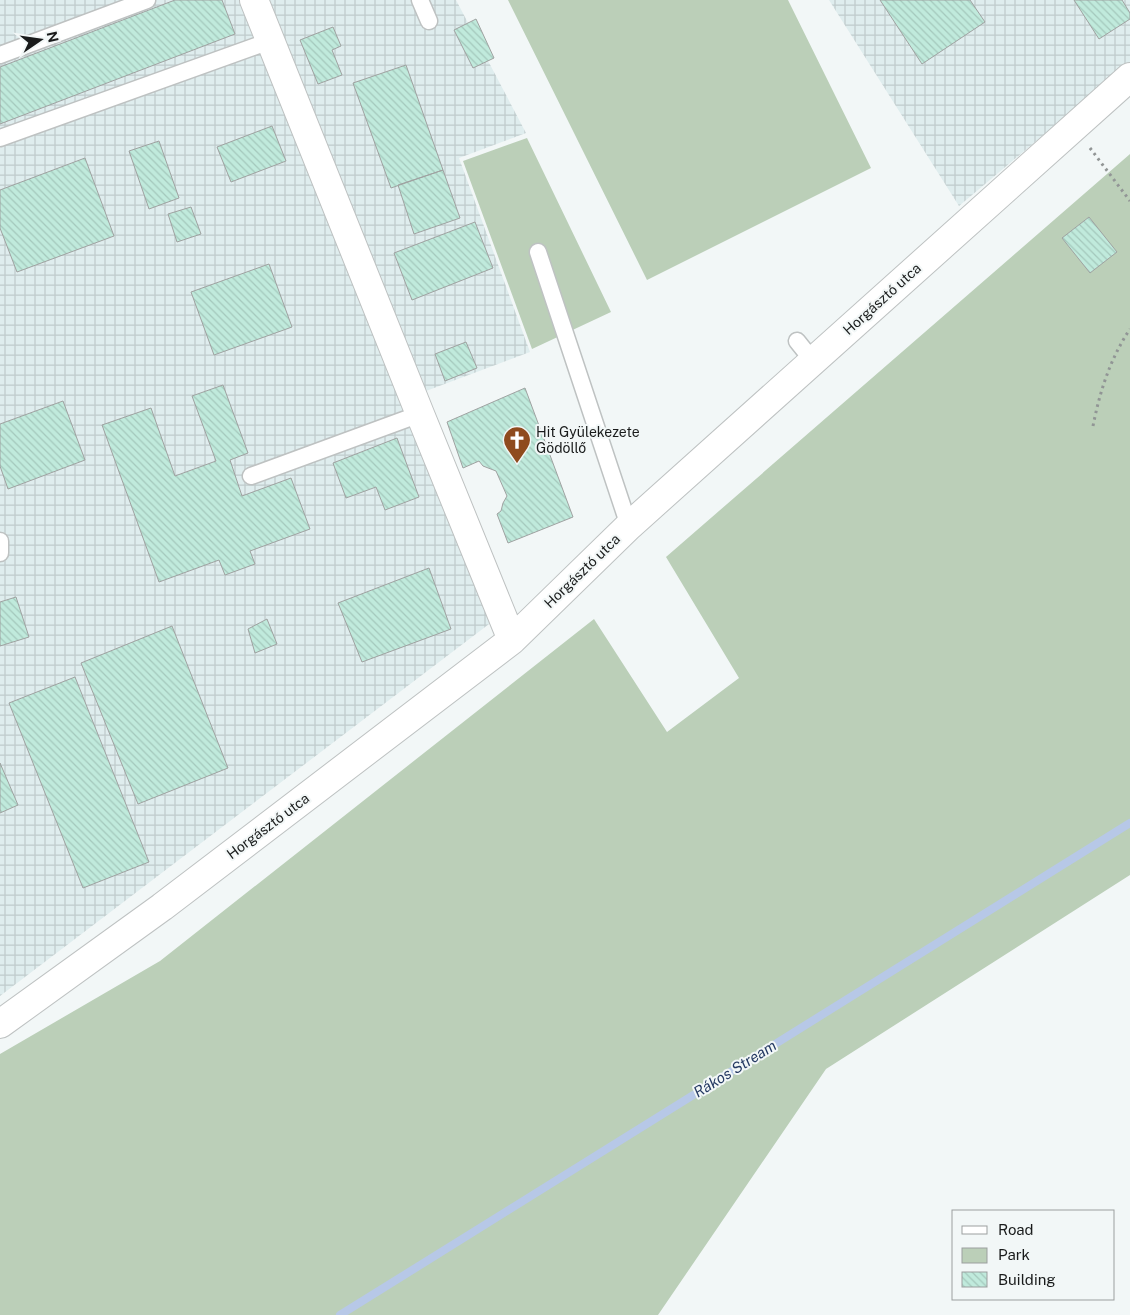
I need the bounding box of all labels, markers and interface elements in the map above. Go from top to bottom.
north arrow [15,15,65,65]
text: N [44,30,62,44]
street label: Horgásztó utca [840,260,924,338]
place label: Hit Gyülekezete Gödöllő [536,424,640,456]
church icon: Hit Gyülekezete Gödöllő [502,425,532,464]
street label: Horgásztó utca [541,531,623,611]
street label: Horgásztó utca [224,790,312,862]
water label: Rákos Stream [690,1036,779,1101]
legend [952,1210,1115,1300]
text: Road [998,1221,1034,1238]
text: Park [998,1246,1030,1263]
text: Building [998,1271,1056,1288]

